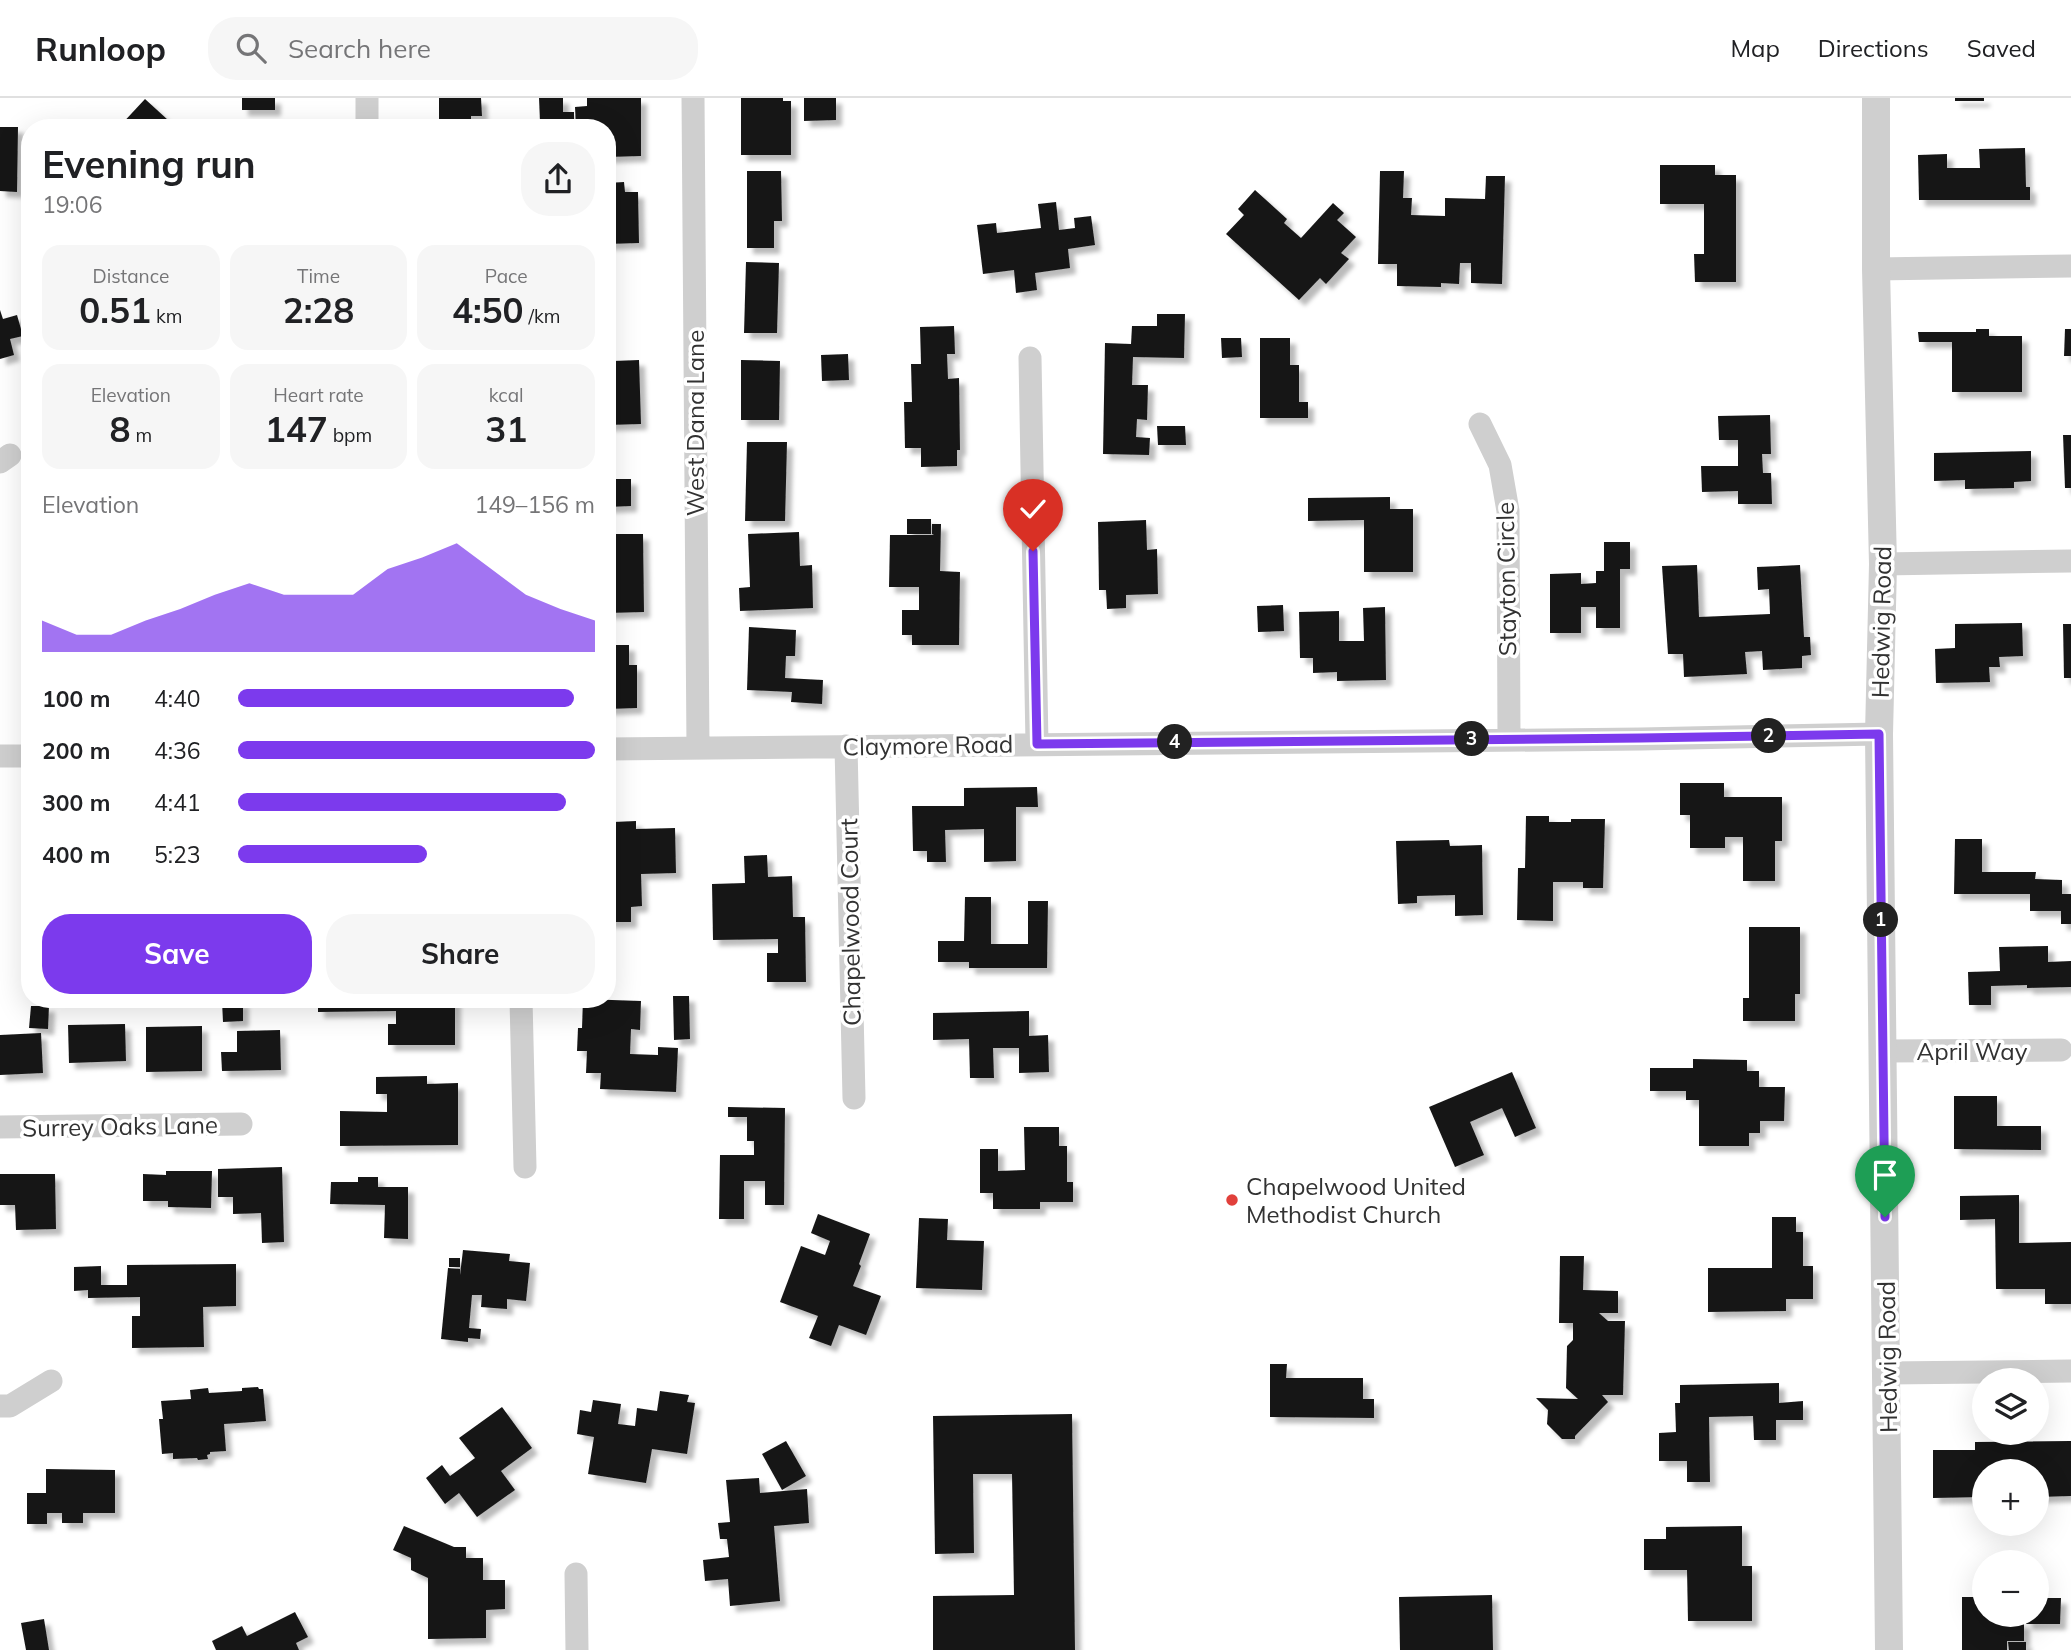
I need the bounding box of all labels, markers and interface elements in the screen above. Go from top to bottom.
search box [208,17,698,80]
text: Runloop [35,28,166,69]
icon: search [232,29,270,67]
text: Search here [288,32,431,65]
text: Map [1730,33,1780,63]
text: Directions [1818,33,1929,63]
text: Saved [1967,33,2036,63]
text: Evening run [42,140,256,188]
button: share [521,142,595,216]
text: 19:06 [42,190,102,219]
text: Distance [92,264,169,288]
text: Time [297,264,340,288]
text: Pace [485,264,528,288]
text: 0.51 [79,288,151,332]
text: 2:28 [283,288,354,332]
text: 4:50 [452,288,524,332]
text: km [151,304,182,328]
text: /km [524,304,560,328]
street label: West Dana Lane [680,330,710,516]
text: Elevation [91,383,171,407]
text: Heart rate [273,383,364,407]
text: kcal [489,383,524,407]
text: 8 [109,407,131,451]
text: 147 [265,407,328,451]
text: 31 [485,407,527,451]
text: m [131,423,152,447]
text: bpm [328,423,372,447]
pin [1003,479,1063,551]
text: Elevation [42,490,139,519]
text: 149–156 m [474,490,595,519]
icon: check [1014,490,1052,528]
street label: Stayton Circle [1490,502,1522,656]
street label: Hedwig Road [1865,546,1897,698]
text: 100 m [42,684,110,713]
text: 4:40 [154,684,201,713]
pin: 2 [1752,718,1786,754]
pin: 3 [1454,722,1490,756]
text: 2 [1763,723,1774,747]
pin: 4 [1158,724,1192,760]
text: 3 [1466,726,1477,750]
street label: Claymore Road [842,729,1014,761]
text: 4 [1169,729,1180,753]
text: 200 m [42,736,110,765]
text: 4:36 [154,736,201,765]
text: 300 m [42,788,110,817]
text: 4:41 [154,788,201,817]
street label: Chapelwood Court [833,818,867,1026]
text: 400 m [42,840,110,869]
text: 5:23 [154,840,201,869]
pin: 1 [1864,902,1898,938]
text: 1 [1875,907,1886,931]
button: Save [42,914,312,994]
button: Share [326,914,595,994]
street label: April Way [1917,1036,2028,1066]
street label: Surrey Oaks Lane [22,1109,218,1143]
pin [1855,1145,1915,1217]
icon: arrive [1866,1156,1904,1194]
place label: Chapelwood United Methodist Church [1246,1171,1466,1229]
marker: Chapelwood United Methodist Church [1224,1192,1240,1208]
street label: Hedwig Road [1871,1281,1903,1433]
map controls [1972,1368,2049,1627]
button: layers [1972,1368,2049,1445]
button: + [1972,1459,2049,1536]
button: − [1972,1550,2049,1627]

